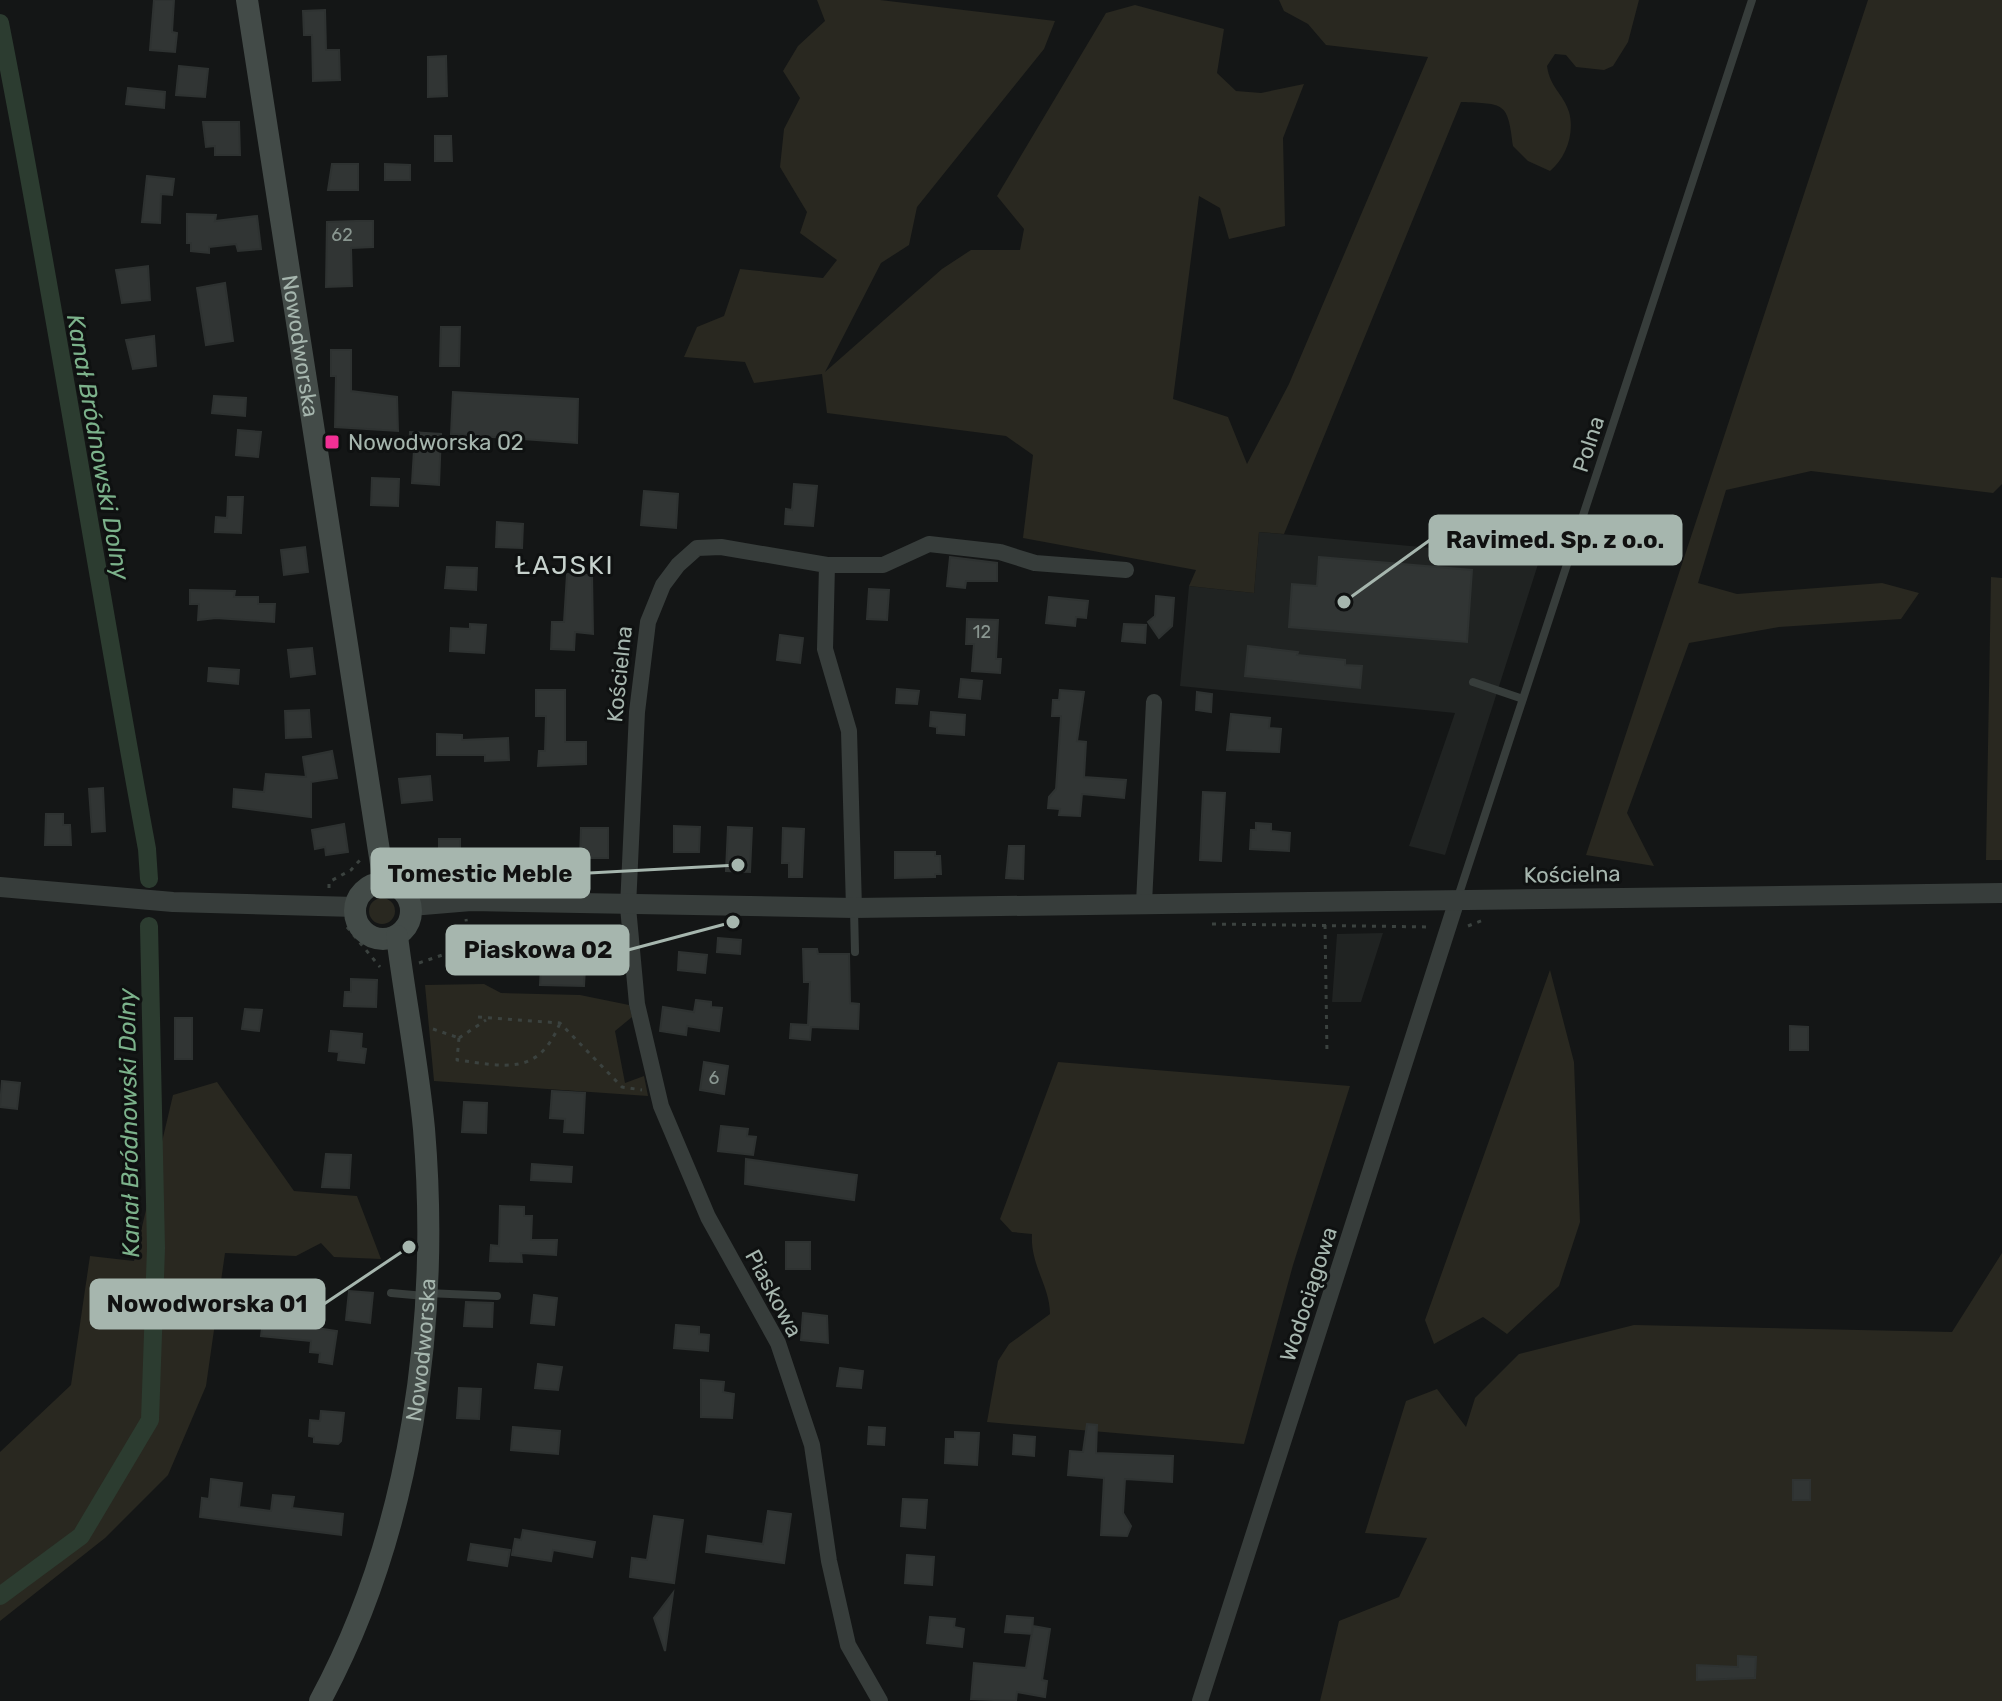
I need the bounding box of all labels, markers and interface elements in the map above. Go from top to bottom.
house number: 62 [331,224,353,246]
street label: Nowodworska [276,273,325,419]
water label: Kanał Bródnowski Dolny [61,312,135,583]
street label: Polna [1567,413,1610,476]
place label: Nowodworska 02 [348,429,524,456]
marker: Nowodworska 02 [323,433,341,451]
callout: Ravimed. Sp. z o.o. [1430,516,1681,564]
text: Ravimed. Sp. z o.o. [1446,526,1664,554]
district label: ŁAJSKI [515,550,615,581]
house number: 12 [973,621,991,643]
street label: Kościelna [601,624,638,724]
callout: Tomestic Meble [372,849,589,897]
text: Tomestic Meble [388,860,572,888]
street label: Kościelna [1523,860,1621,889]
callout: Piaskowa 02 [447,926,628,974]
text: Piaskowa 02 [463,936,613,964]
water label: Kanał Bródnowski Dolny [113,987,145,1258]
house number: 6 [709,1067,720,1089]
street label: Wodociągowa [1274,1223,1343,1365]
street label: Piaskowa [739,1245,808,1342]
street label: Nowodworska [400,1278,441,1423]
callout: Nowodworska 01 [91,1280,324,1328]
text: Nowodworska 01 [107,1290,307,1318]

